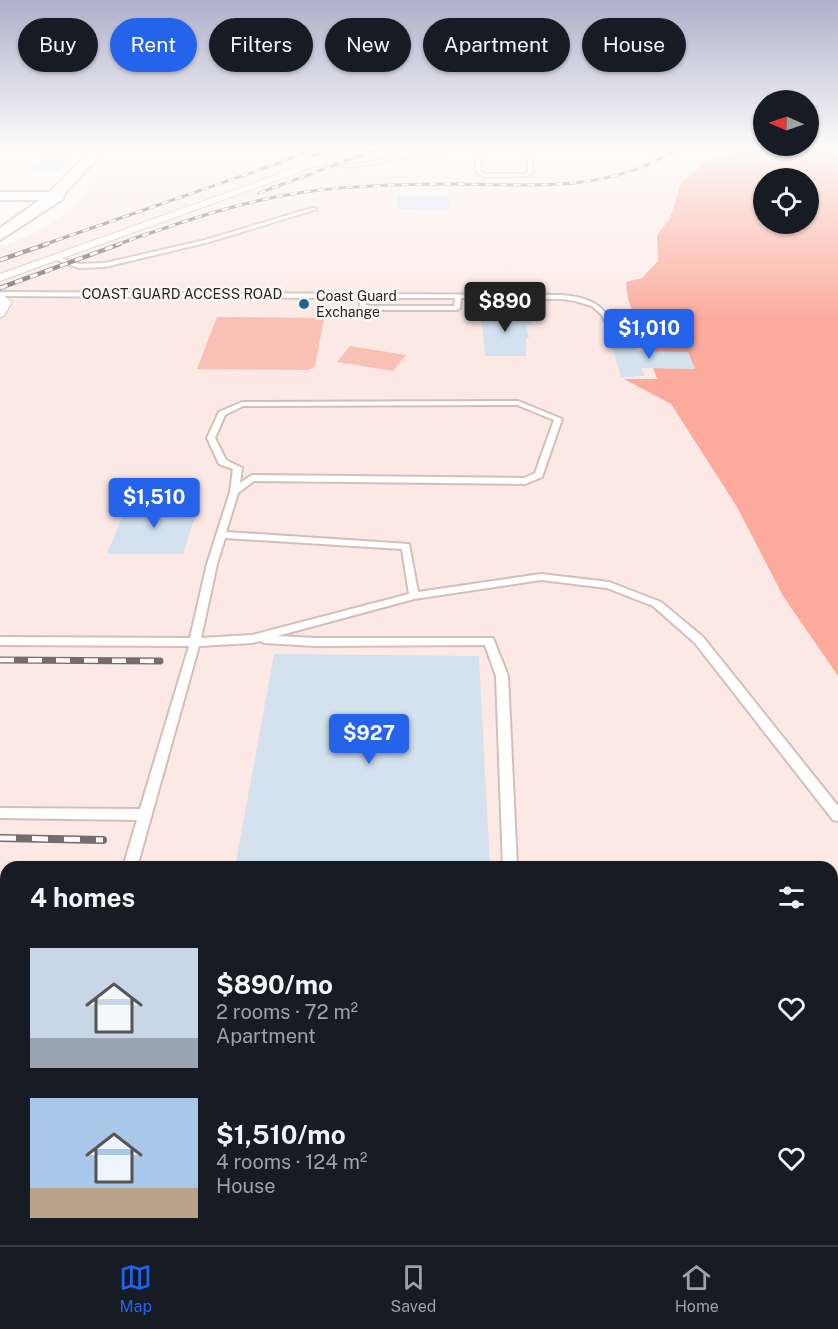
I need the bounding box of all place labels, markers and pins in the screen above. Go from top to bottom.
pin: $890 [469,282,541,333]
place label: Coast Guard Exchange [316,288,397,320]
marker: Coast Guard Exchange [297,297,311,311]
pin: $1,010 [600,309,698,360]
pin: $1,510 [105,478,203,529]
pin: $927 [333,714,405,765]

